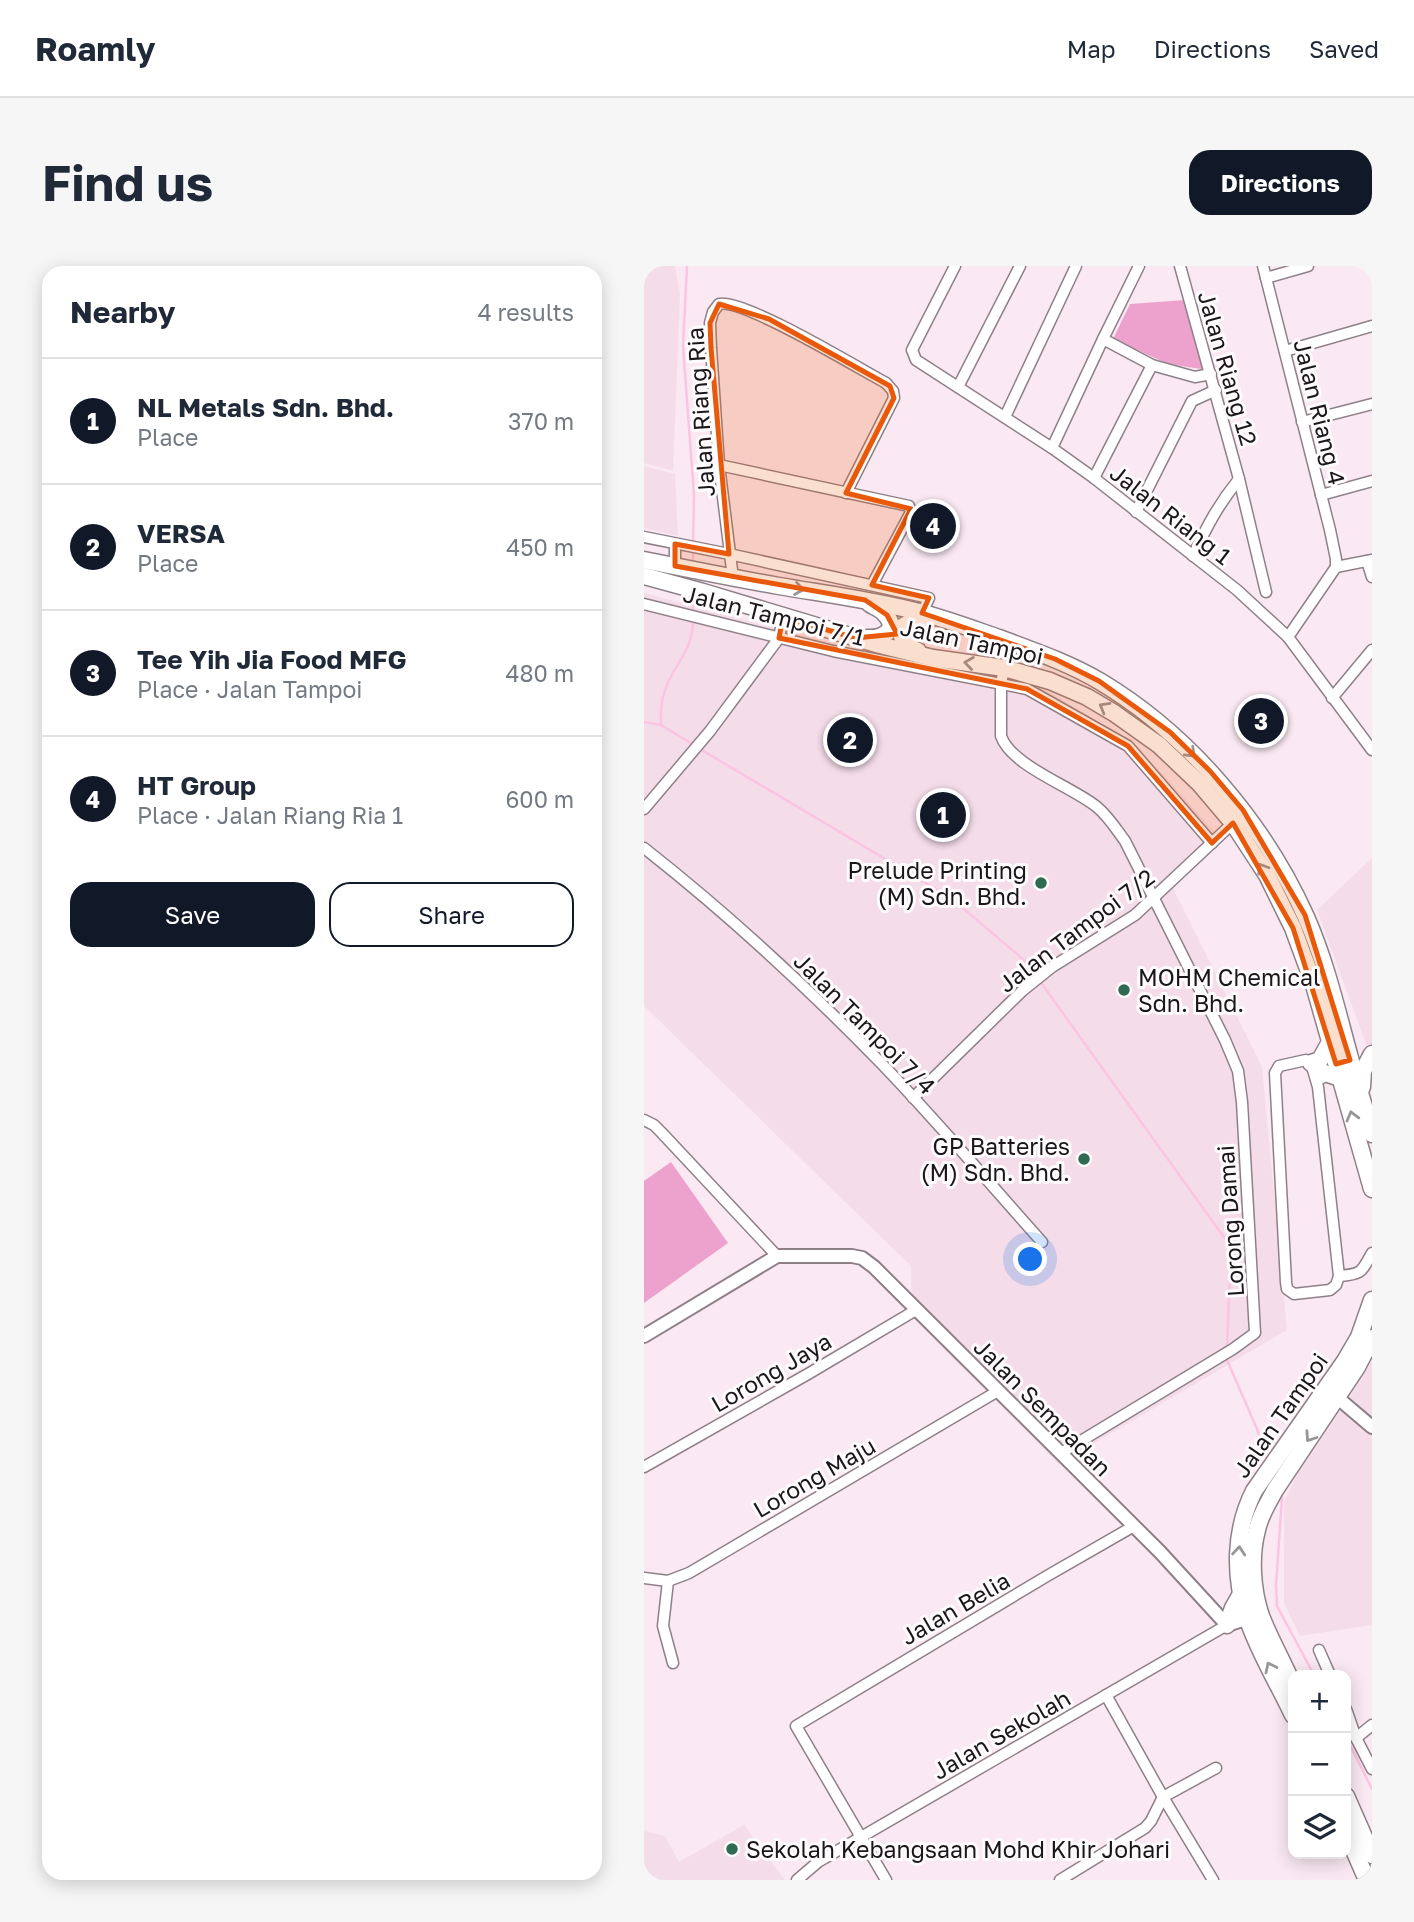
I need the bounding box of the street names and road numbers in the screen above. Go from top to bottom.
street label: Jalan Riang 12 [1193,288,1263,448]
street label: Jalan Riang Ria [680,326,720,498]
street label: Jalan Riang 4 [1288,336,1352,488]
street label: Jalan Riang 1 [1105,458,1237,570]
street label: Jalan Tampoi 7/1 [680,579,868,651]
street label: Jalan Tampoi [898,612,1046,670]
street label: Jalan Tampoi 7/2 [993,862,1159,998]
street label: Jalan Tampoi 7/4 [788,946,942,1100]
street label: Lorong Damai [1211,1144,1249,1298]
street label: Lorong Jaya [706,1326,836,1418]
street label: Jalan Sempadan [968,1332,1118,1482]
street label: Jalan Tampoi [1227,1347,1333,1483]
street label: Lorong Maju [748,1431,880,1523]
street label: Jalan Belia [895,1566,1015,1650]
street label: Jalan Sekolah [927,1683,1075,1785]

